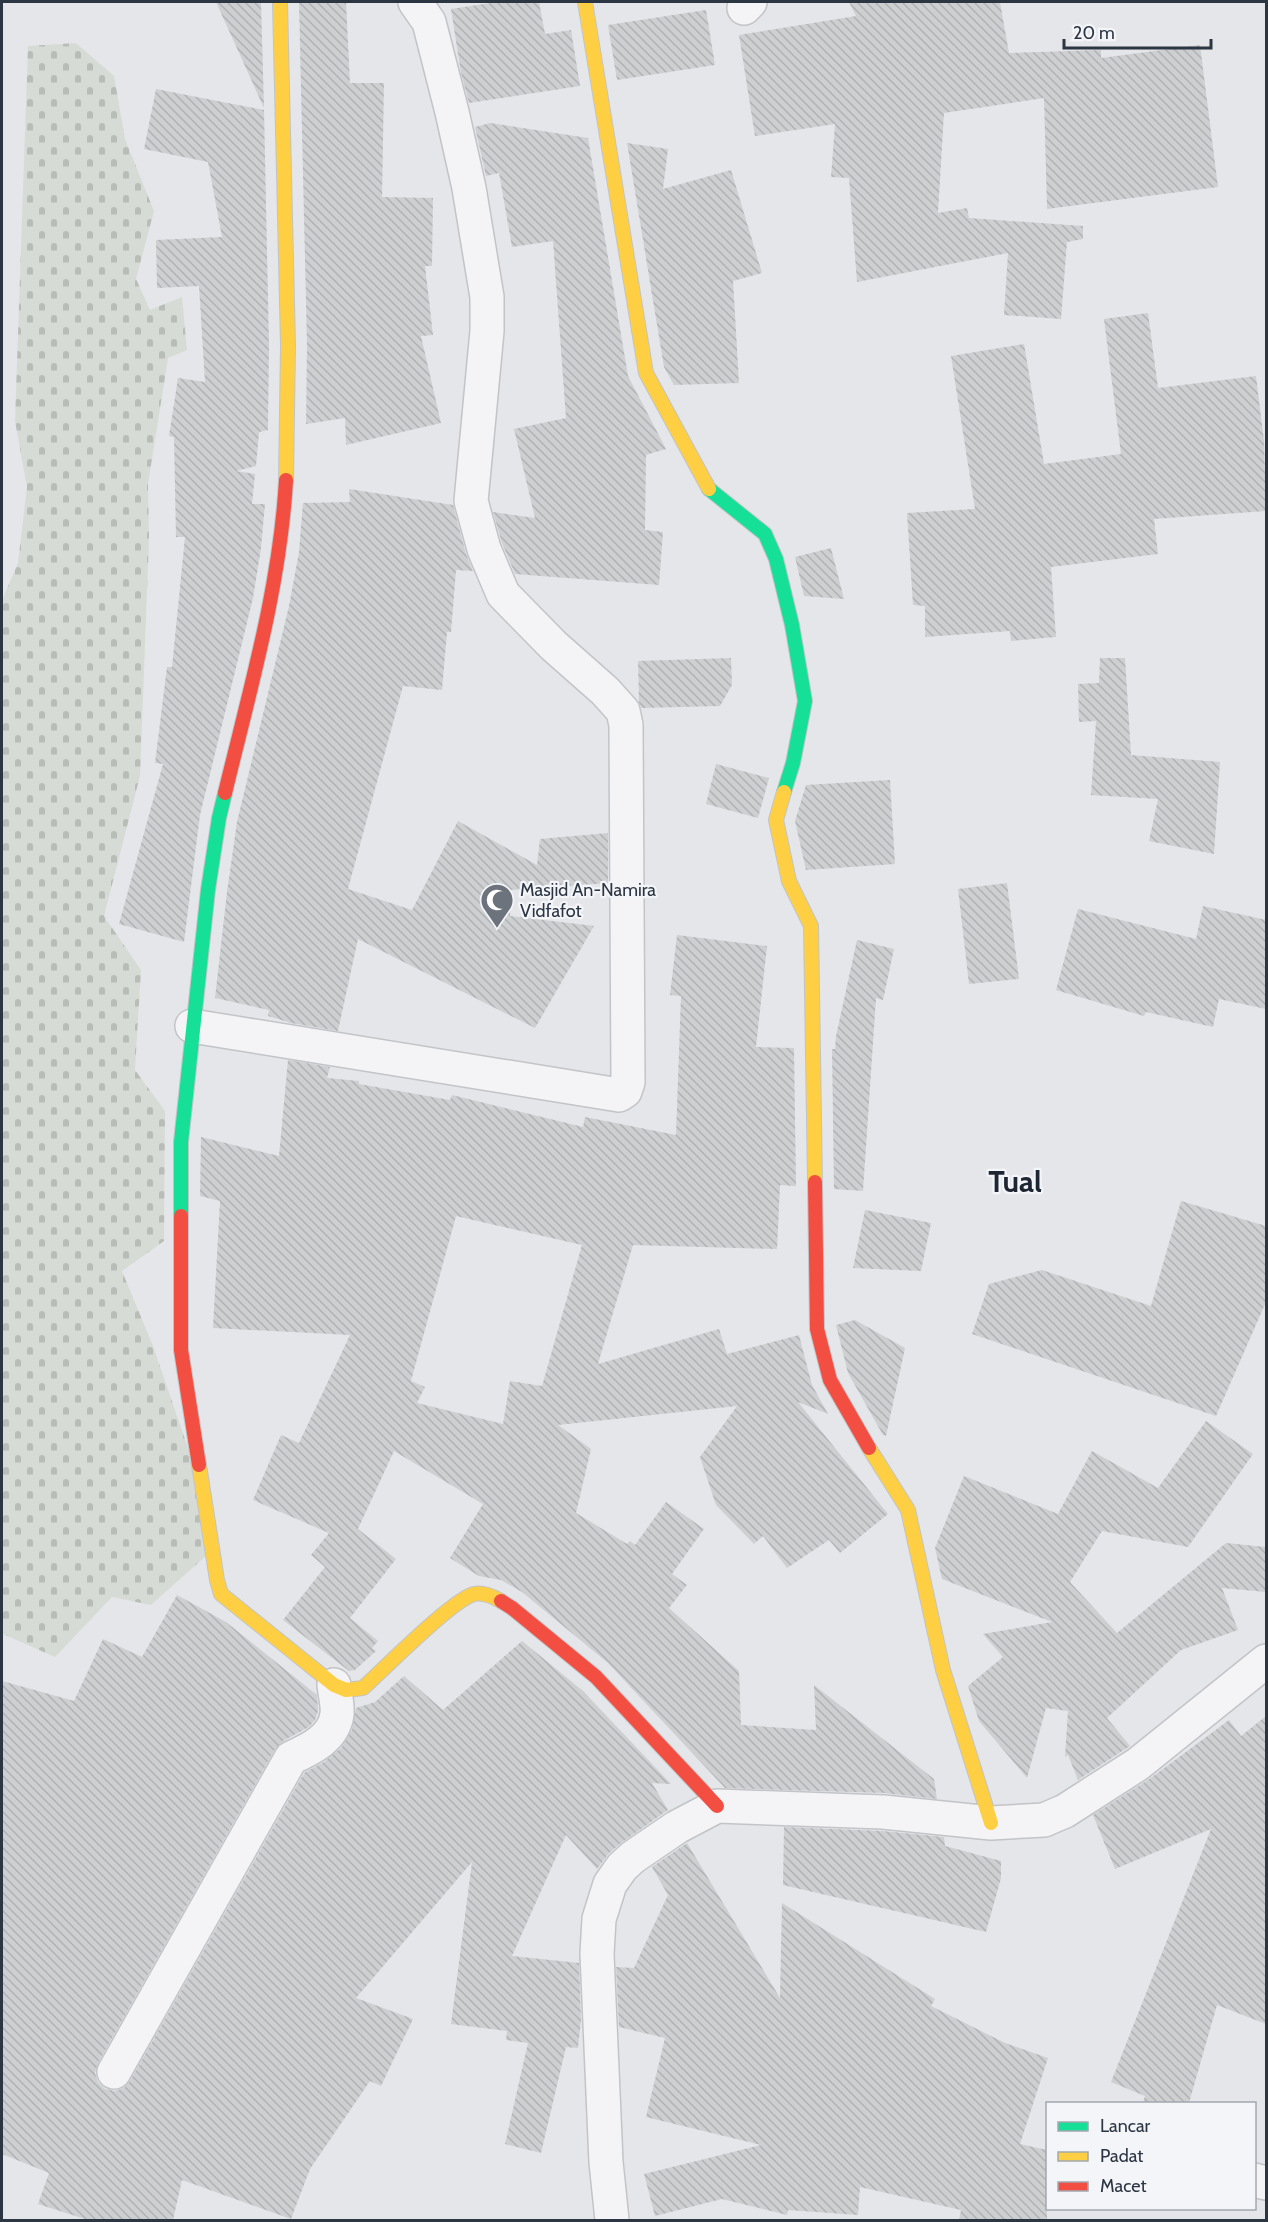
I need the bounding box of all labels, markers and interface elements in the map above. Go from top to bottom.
scale bar [1064,12,1211,50]
text: 20 m [1073,22,1115,44]
place label: Masjid An-Namira Vidfafot [520,879,656,922]
mosque icon: Masjid An-Namira Vidfafot [479,882,515,929]
district label: Tual [988,1163,1042,1200]
legend [1046,2102,1256,2210]
text: Lancar [1100,2115,1151,2137]
text: Padat [1100,2145,1143,2167]
text: Macet [1100,2175,1146,2197]

